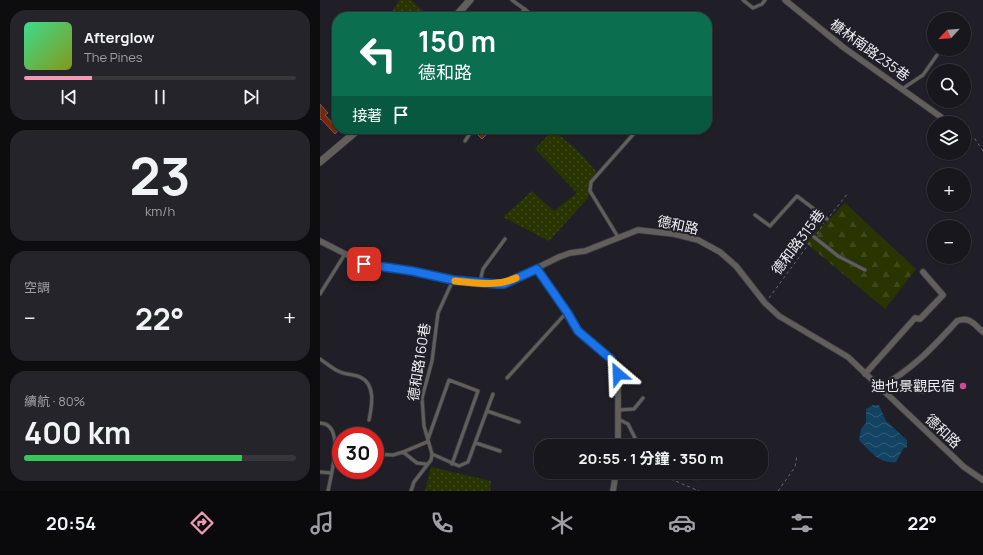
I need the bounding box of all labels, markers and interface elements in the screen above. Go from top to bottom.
north arrow [927,12,971,56]
map controls [927,12,971,264]
street label: 槺林南路235巷 [827,14,914,85]
text: 150 m [418,22,496,60]
text: Afterglow [84,27,155,48]
icon: left [352,28,404,80]
text: The Pines [84,48,143,66]
text: 德和路 [418,60,472,84]
button: search [927,64,971,108]
icon: previous [58,86,80,108]
icon: pause [149,86,171,108]
icon: next [240,86,262,108]
icon: arrive [390,104,412,126]
text: 接著 [352,105,382,126]
button: layers [927,116,971,160]
text: 23 [129,140,191,211]
button: + [927,168,971,212]
text: km/h [145,202,175,220]
street label: 德和路315巷 [767,205,828,278]
street label: 德和路 [656,211,701,238]
button: − [927,220,971,264]
pin [347,247,381,281]
icon: arrive [353,253,375,275]
text: 空調 [24,278,50,296]
text: 22° [135,298,184,339]
text: − [24,303,36,333]
text: + [283,303,296,333]
street label: 德和路160巷 [403,322,434,402]
position arrow [597,353,639,395]
place label: 迪也景觀民宿 [871,376,955,395]
marker: 迪也景觀民宿 [958,381,968,391]
text: 續航 · 80% [24,392,85,410]
street label: 德和路 [922,409,965,452]
text: 400 km [24,412,131,453]
speed limit sign: 30 [332,427,384,479]
text: 20:55 · 1 分鐘 · 350 m [579,448,723,469]
icon: directions [188,509,216,537]
icon: music [308,509,336,537]
icon: phone [428,509,456,537]
icon: climate [548,509,576,537]
icon: car [668,509,696,537]
icon: filters [788,509,816,537]
text: 20:54 [46,511,96,535]
text: 22° [907,511,937,535]

